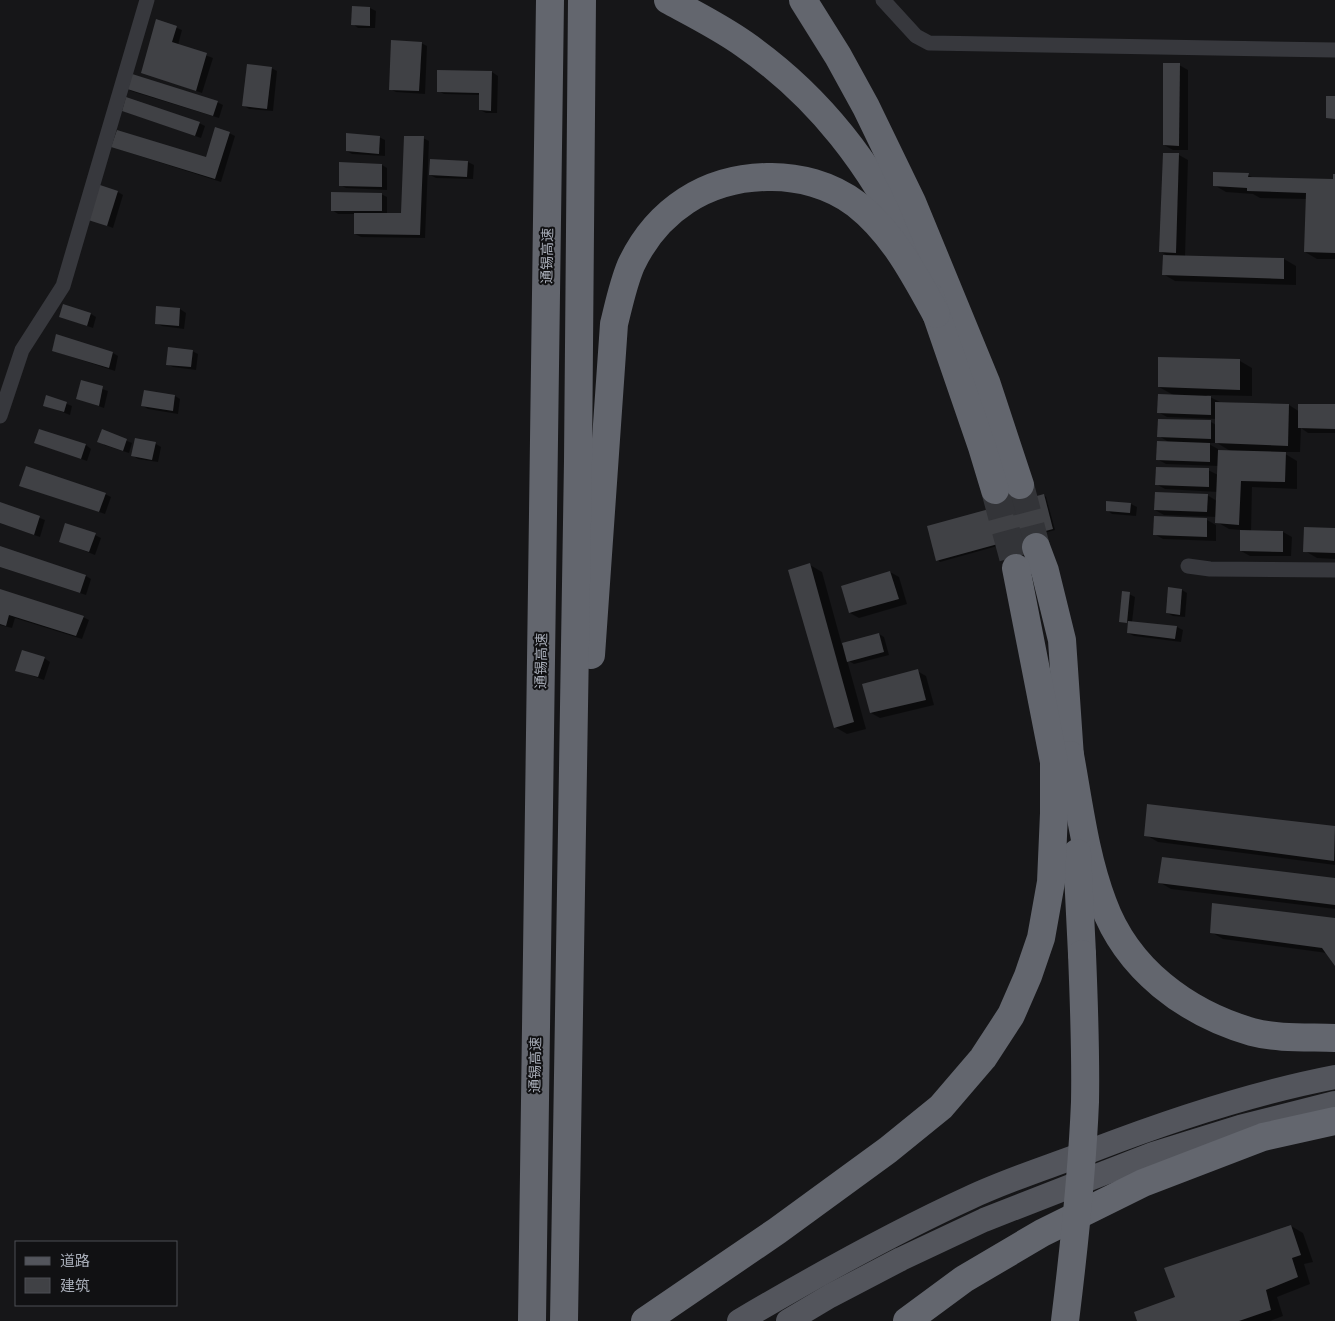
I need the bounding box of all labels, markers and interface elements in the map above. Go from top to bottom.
street label: 通锡高速 [538,228,555,284]
street label: 通锡高速 [532,633,549,689]
street label: 通锡高速 [526,1037,543,1093]
legend [15,1241,178,1306]
text: 道路 [60,1251,90,1269]
text: 建筑 [60,1276,90,1294]

